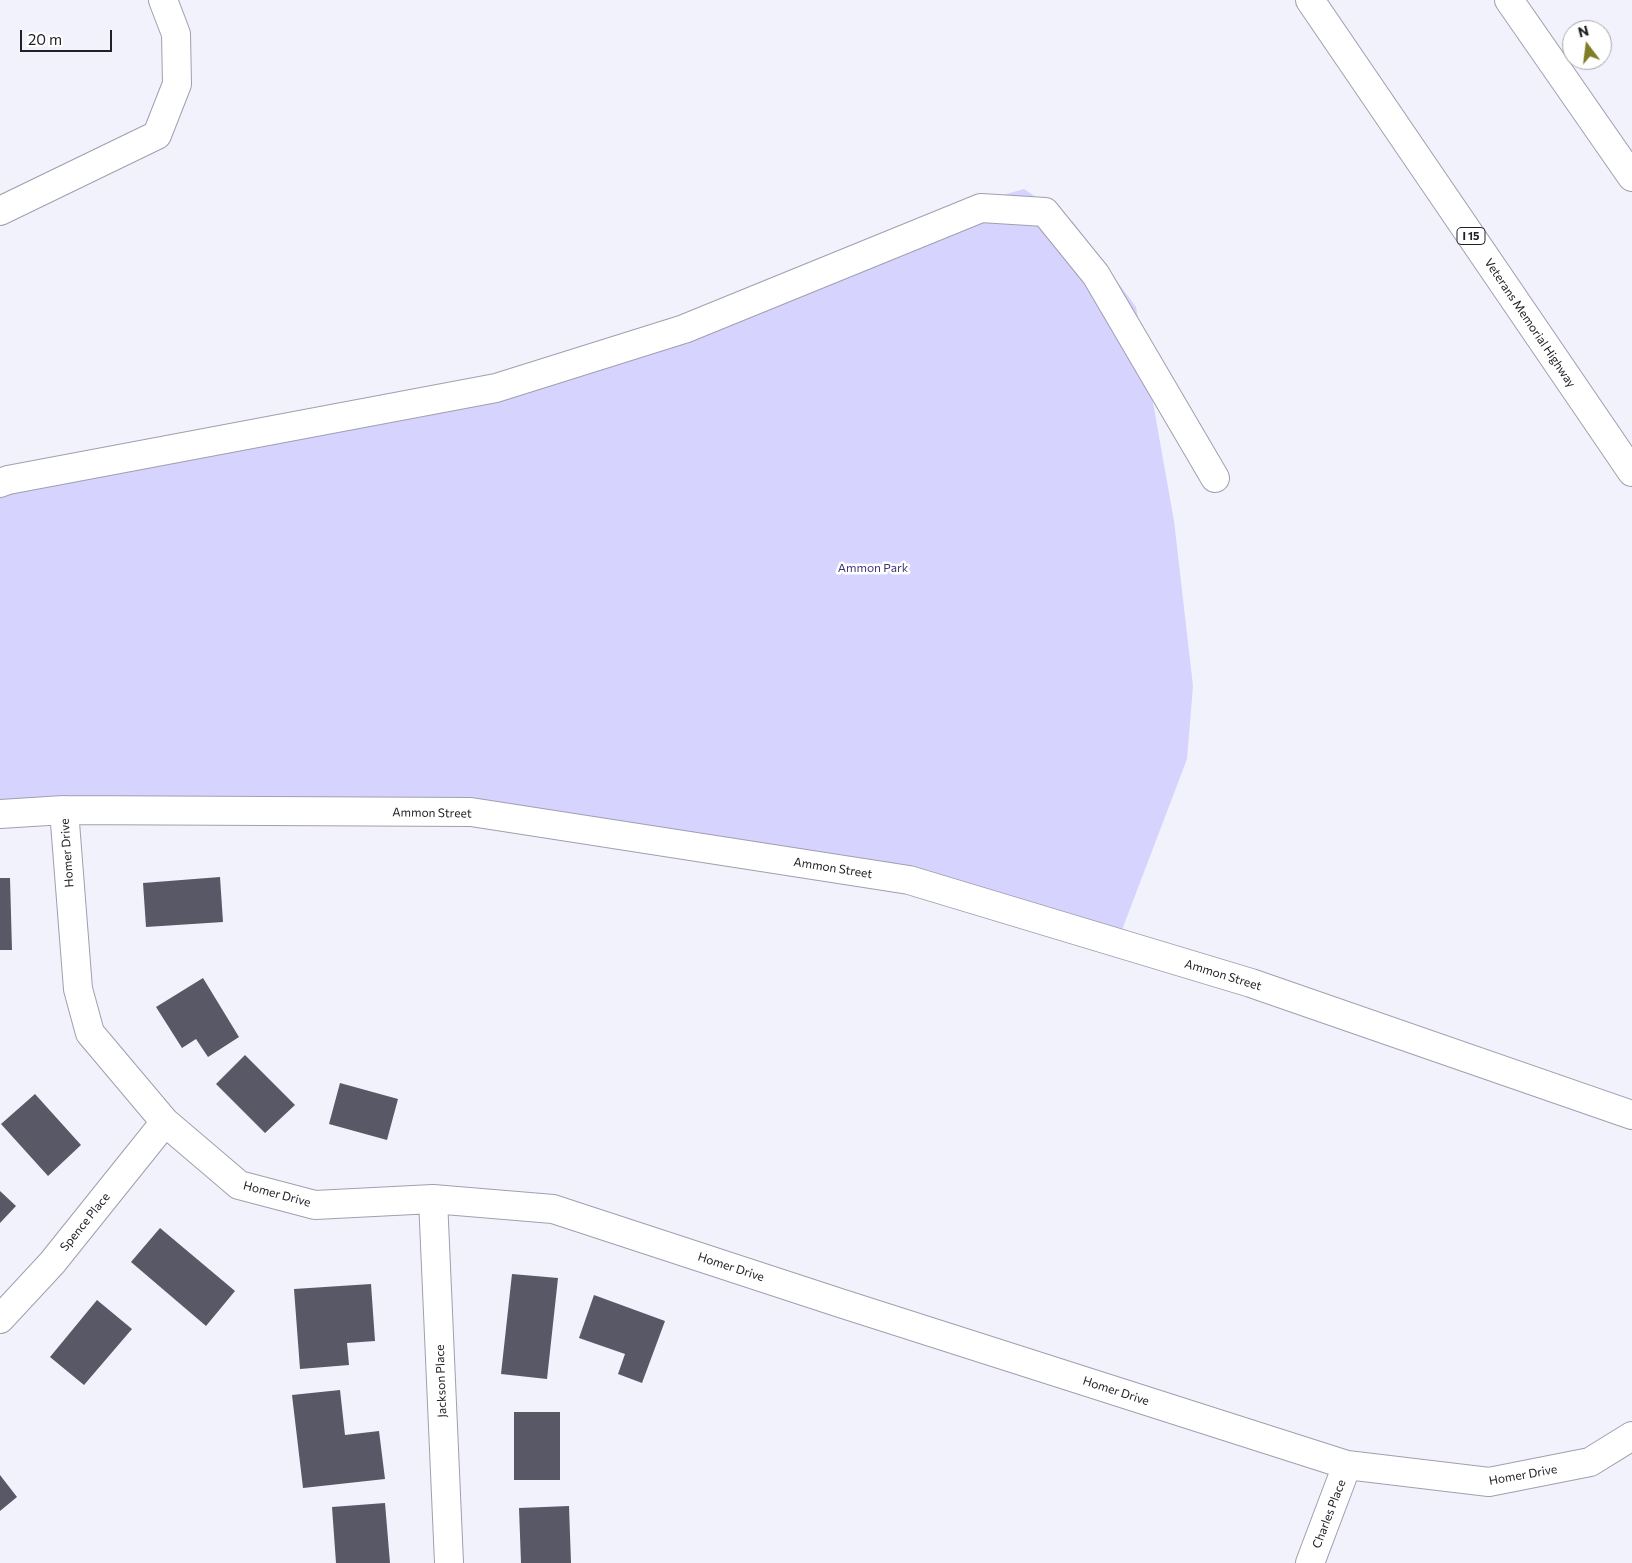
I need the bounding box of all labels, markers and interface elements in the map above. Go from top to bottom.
scale bar [22,20,115,52]
north arrow [1562,20,1612,70]
text: N [1576,21,1591,41]
text: 20 m [28,30,62,48]
road number: I 15 [1457,228,1485,245]
street label: Veterans Memorial Highway [1481,256,1579,390]
park label: Ammon Park [838,561,908,575]
street label: Ammon Street [392,805,472,821]
street label: Homer Drive [57,818,77,888]
street label: Ammon Street [793,855,873,881]
street label: Ammon Street [1183,956,1263,994]
street label: Homer Drive [242,1178,312,1210]
street label: Spence Place [57,1190,113,1254]
street label: Homer Drive [696,1249,766,1285]
street label: Jackson Place [433,1344,449,1418]
street label: Homer Drive [1081,1373,1151,1409]
street label: Homer Drive [1488,1462,1558,1488]
street label: Charles Place [1309,1478,1349,1550]

